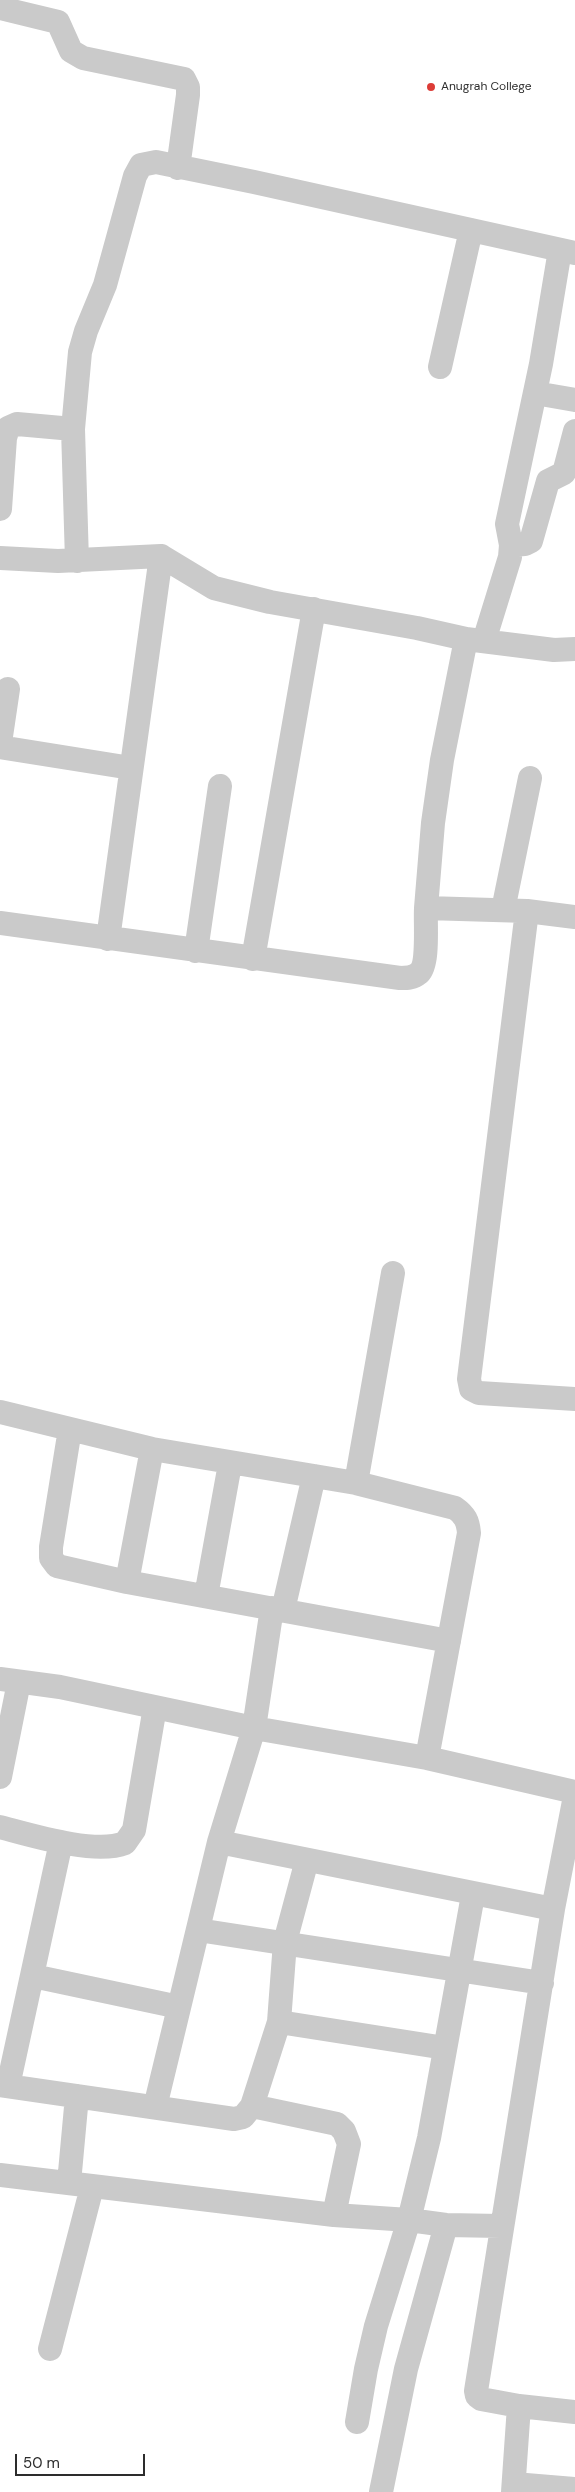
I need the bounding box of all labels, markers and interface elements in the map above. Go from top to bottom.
place label: Anugrah College [441,80,532,94]
marker: Anugrah College [425,81,437,93]
scale bar [18,2444,148,2476]
text: 50 m [23,2453,60,2473]

